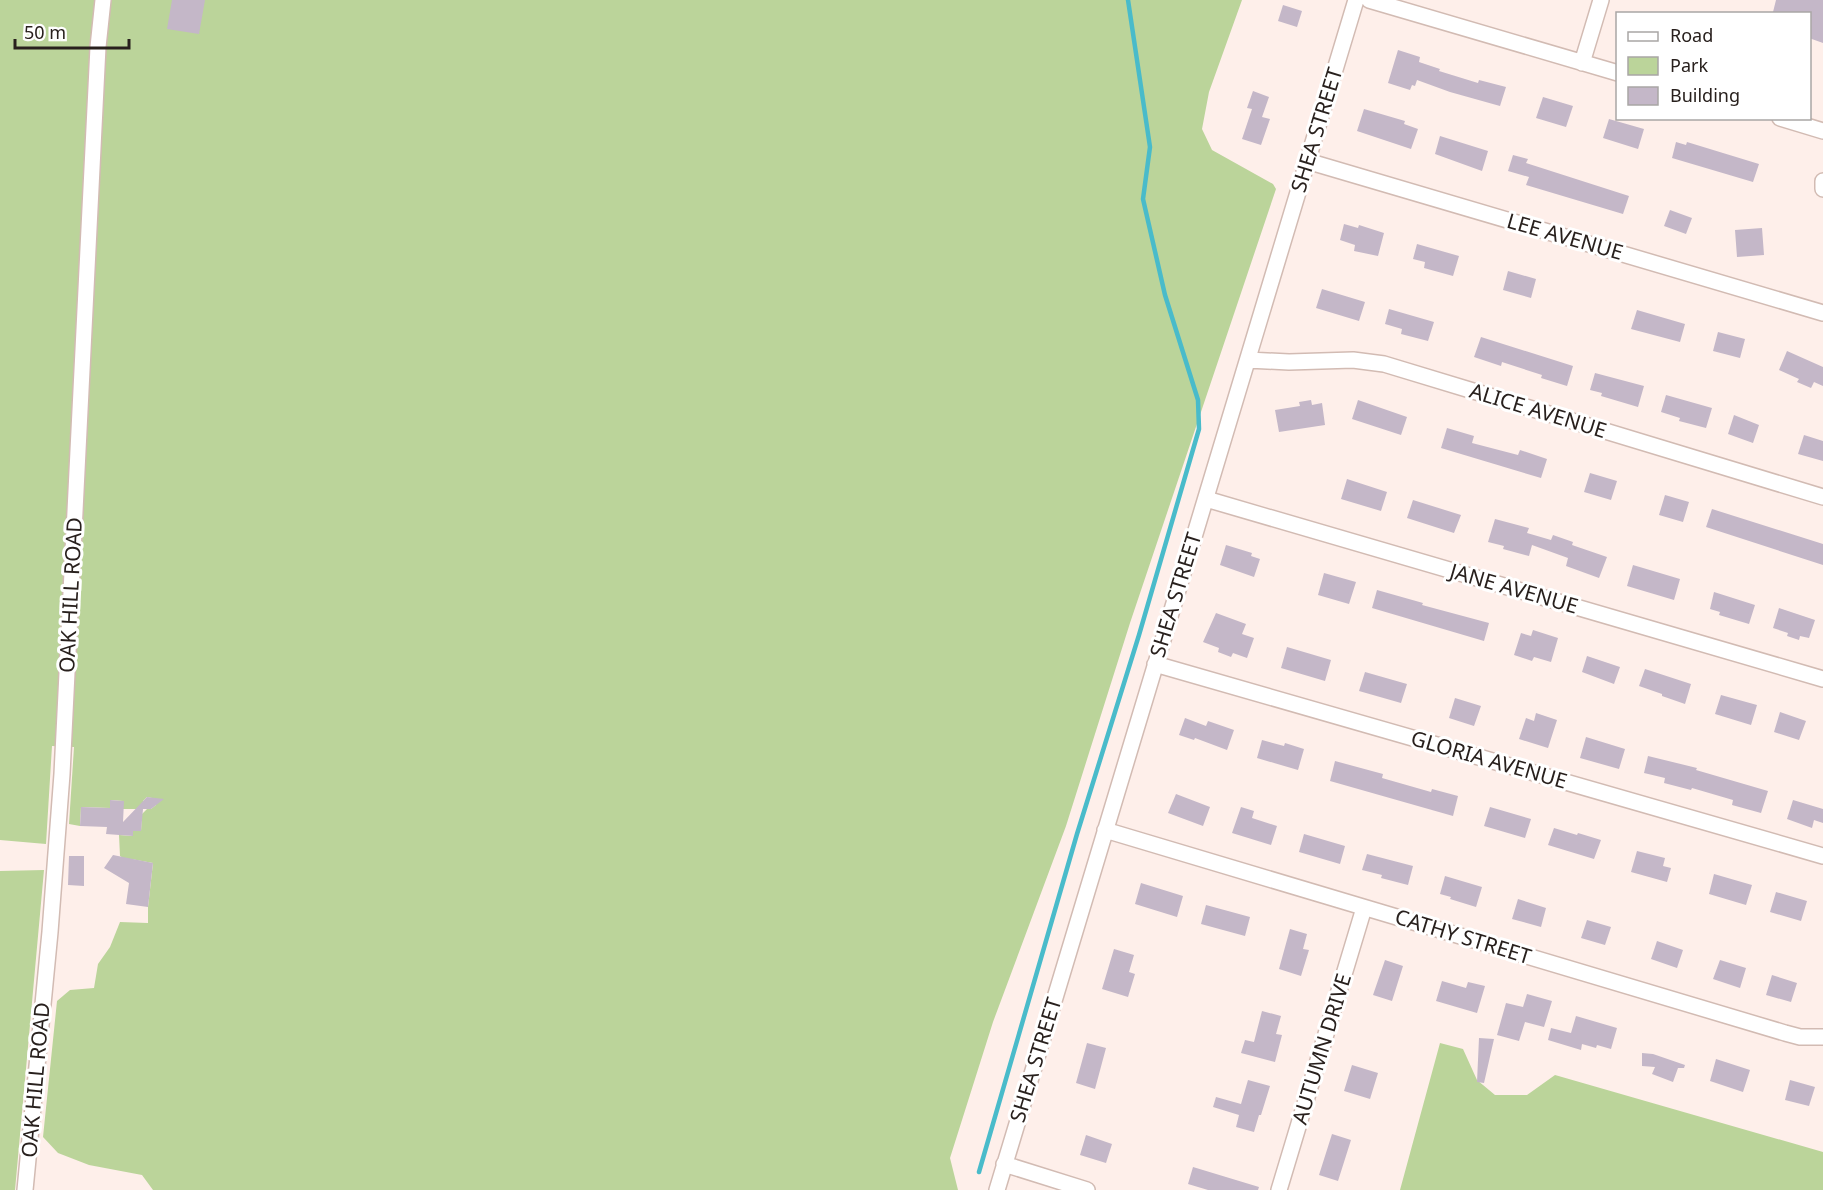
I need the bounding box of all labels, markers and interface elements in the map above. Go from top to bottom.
scale bar [15,12,129,50]
legend [1616,12,1811,120]
text: 50 m [24,20,66,44]
text: Road [1670,23,1713,47]
text: Park [1670,53,1708,77]
street label: SHEA STREET [1284,64,1348,195]
text: Building [1670,83,1740,107]
street label: LEE AVENUE [1504,206,1627,266]
street label: ALICE AVENUE [1466,376,1610,444]
street label: OAK HILL ROAD [52,516,88,673]
street label: SHEA STREET [1143,529,1207,660]
street label: JANE AVENUE [1445,556,1582,620]
street label: GLORIA AVENUE [1408,723,1571,795]
street label: CATHY STREET [1392,902,1535,970]
street label: AUTUMN DRIVE [1285,970,1357,1127]
street label: SHEA STREET [1003,994,1067,1125]
street label: OAK HILL ROAD [14,1001,56,1159]

